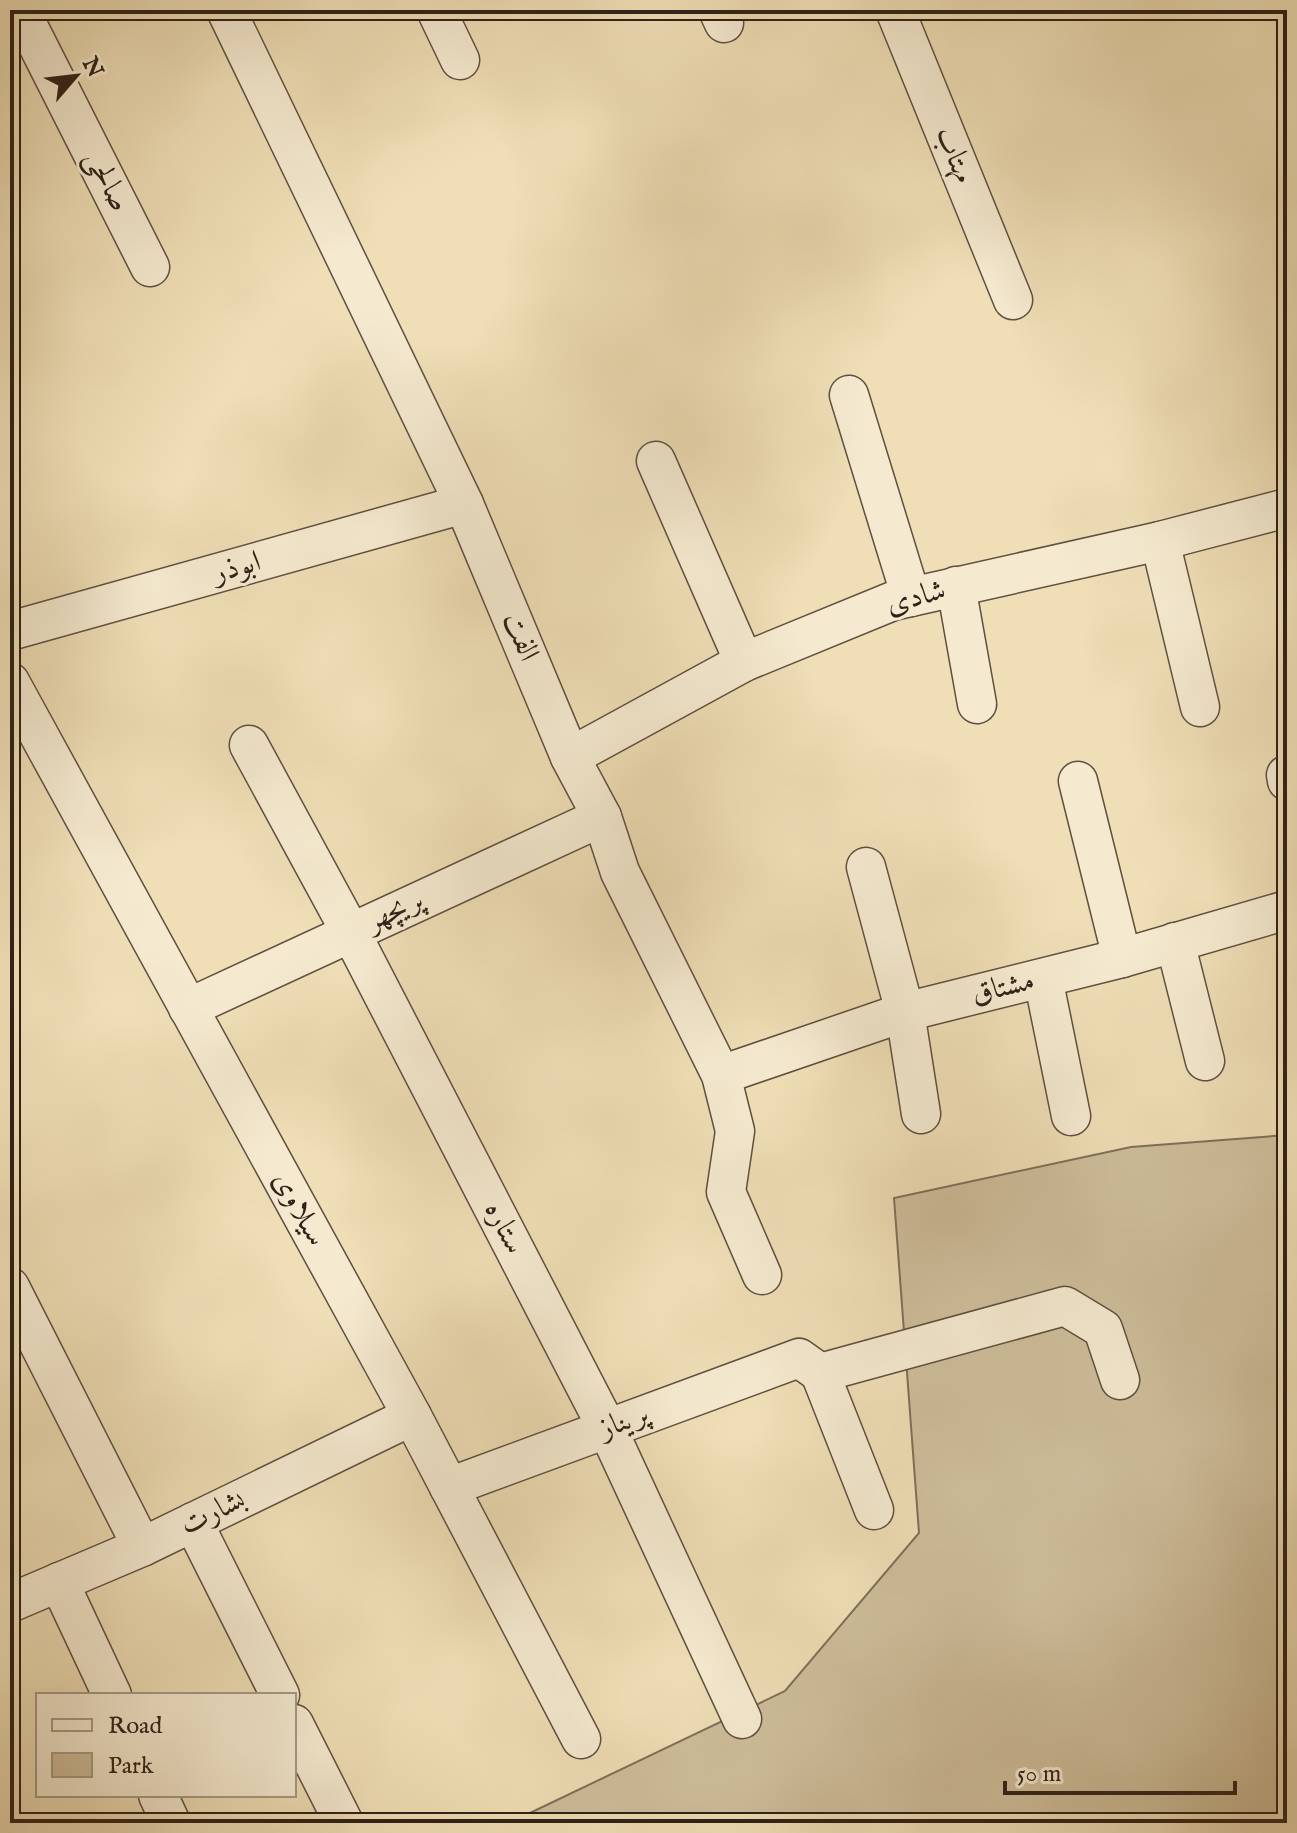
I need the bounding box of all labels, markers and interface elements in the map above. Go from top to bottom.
north arrow [36,36,116,116]
text: N [75,52,109,83]
street label: مهتاب [926,121,982,189]
street label: صالحی [75,144,139,218]
street label: ابوذر [206,543,265,594]
street label: شادی [882,572,950,624]
street label: الفت [493,607,547,667]
street label: پریچهر [358,881,432,941]
street label: مشتاق [968,962,1038,1014]
street label: سیلاوی [263,1165,335,1253]
street label: ستاره [475,1195,533,1261]
street label: پریناز [591,1395,656,1449]
street label: بشارت [174,1481,252,1545]
legend [36,1693,296,1797]
text: Road [108,1711,162,1742]
scale bar [1005,1745,1235,1795]
text: Park [108,1751,154,1782]
text: 50 m [1017,1759,1061,1790]

